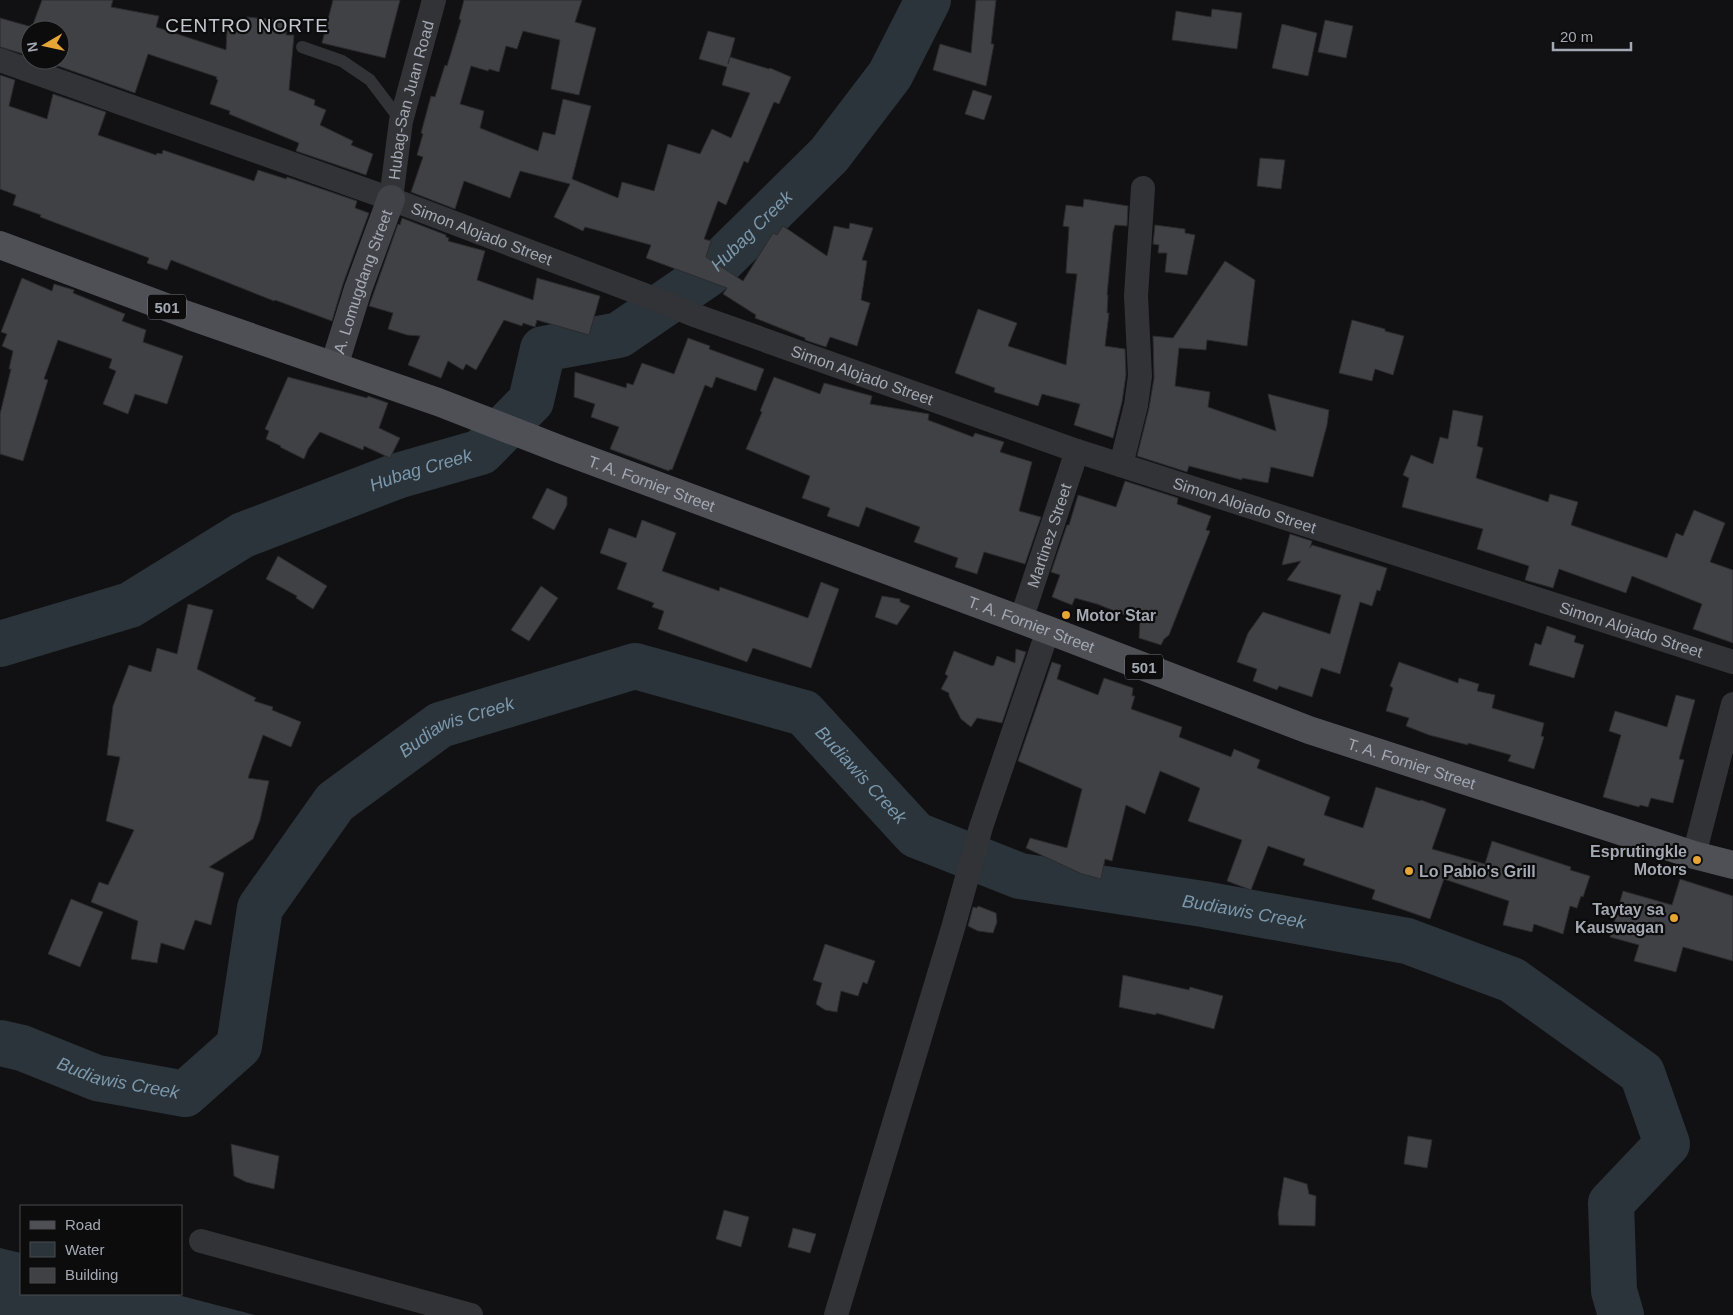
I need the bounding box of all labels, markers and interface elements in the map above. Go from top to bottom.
district label: CENTRO NORTE [165,15,329,36]
street label: Hubag-San Juan Road [385,19,437,181]
north arrow [20,20,70,70]
scale bar [1553,20,1630,52]
text: 20 m [1560,28,1593,45]
text: N [23,41,41,53]
water label: Hubag Creek [707,186,797,275]
street label: Simon Alojado Street [409,199,555,268]
street label: A. Lomugdang Street [330,207,395,356]
road number: 501 [148,294,186,320]
street label: Simon Alojado Street [789,342,936,408]
water label: Hubag Creek [367,445,475,496]
street label: T. A. Fornier Street [586,452,718,515]
street label: Simon Alojado Street [1171,474,1319,536]
street label: Martinez Street [1024,481,1074,590]
street label: T. A. Fornier Street [966,593,1097,656]
street label: Simon Alojado Street [1557,598,1705,660]
place label: Motor Star [1076,607,1156,624]
marker: Motor Star [1060,609,1072,621]
road number: 501 [1125,654,1163,680]
water label: Budiawis Creek [395,693,517,762]
water label: Budiawis Creek [811,722,911,829]
street label: T. A. Fornier Street [1346,735,1478,792]
place label: Esprutingkle Motors [1590,843,1687,878]
marker: Esprutingkle Motors [1691,854,1703,866]
place label: Lo Pablo's Grill [1419,863,1536,880]
marker: Lo Pablo's Grill [1403,865,1415,877]
water label: Budiawis Creek [1181,891,1308,933]
place label: Taytay sa Kauswagan [1575,901,1664,936]
marker: Taytay sa Kauswagan [1668,912,1680,924]
water label: Budiawis Creek [54,1053,182,1103]
legend [20,1205,182,1295]
text: Road [65,1216,101,1233]
text: Water [65,1241,104,1258]
text: Building [65,1266,118,1283]

